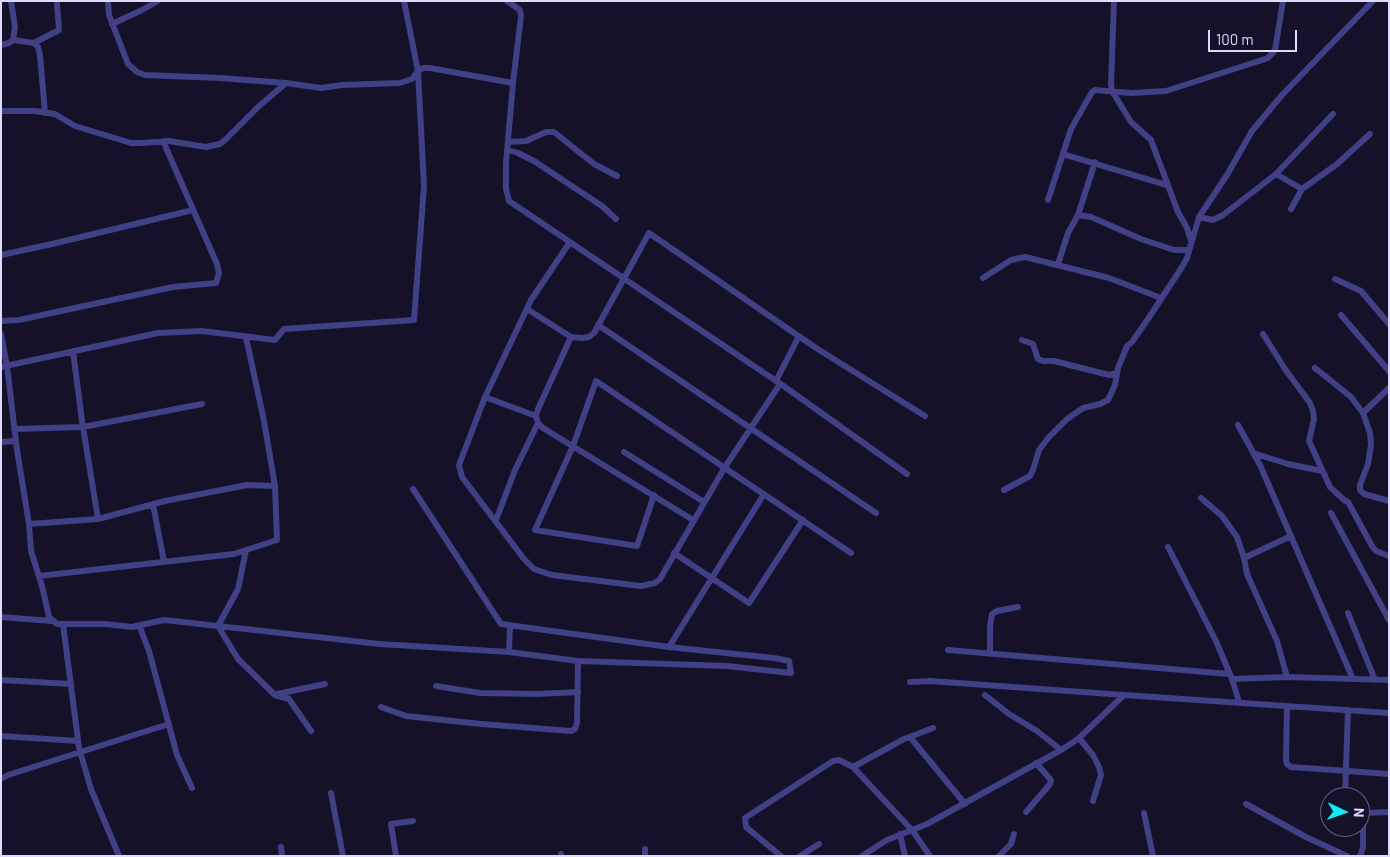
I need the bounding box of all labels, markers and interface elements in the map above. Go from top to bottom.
scale bar [1210,20,1299,52]
text: 100 m [1216,30,1254,48]
north arrow [1320,787,1370,837]
text: N [1351,808,1368,818]

